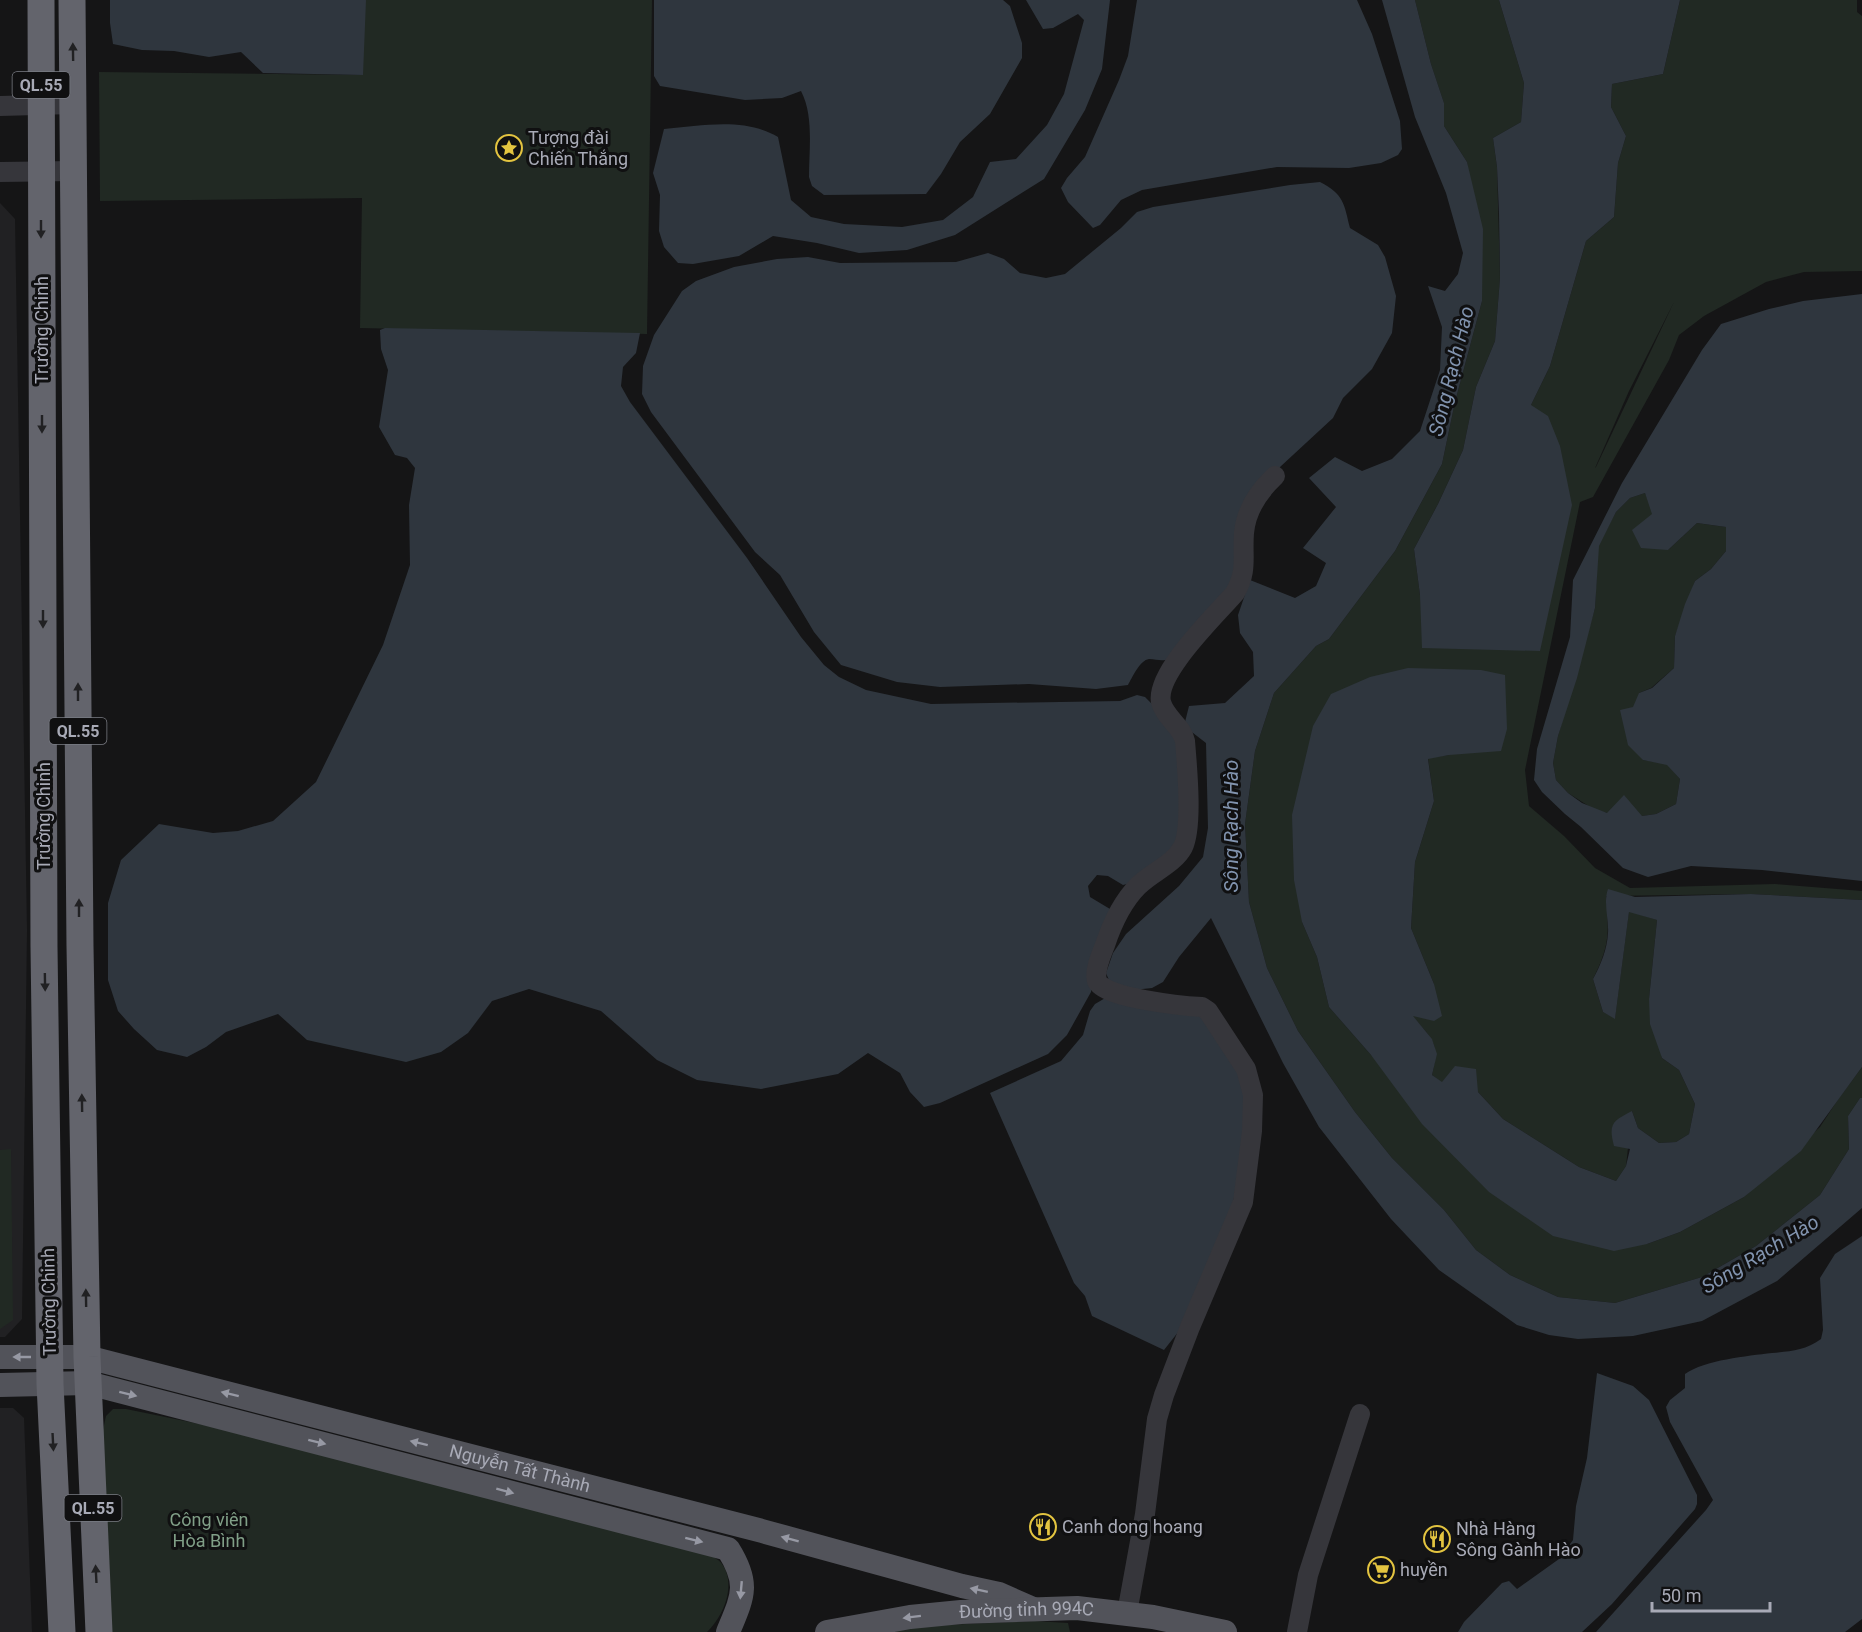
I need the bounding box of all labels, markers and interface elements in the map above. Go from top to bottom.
one-way arrow [68,43,78,62]
road number: QL.55 [12,72,70,98]
place label: Tượng đài Chiến Thắng [528,127,628,169]
place icon: Tượng đài Chiến Thắng [494,133,524,163]
one-way arrow [36,220,46,239]
street label: Trường Chinh [31,276,52,384]
water label: Sông Rạch Hào [1423,304,1479,438]
one-way arrow [37,415,47,434]
one-way arrow [38,610,48,629]
one-way arrow [73,683,83,702]
road number: QL.55 [50,718,106,744]
water label: Sông Rạch Hào [1219,760,1243,892]
street label: Trường Chinh [33,762,54,870]
one-way arrow [75,899,84,918]
one-way arrow [40,973,50,992]
one-way arrow [78,1094,87,1113]
water label: Sông Rạch Hào [1697,1210,1823,1298]
street label: Trường Chinh [37,1248,60,1356]
one-way arrow [81,1289,91,1308]
one-way arrow [13,1352,32,1362]
one-way arrow [221,1389,239,1398]
one-way arrow [119,1390,137,1399]
one-way arrow [48,1433,57,1452]
one-way arrow [409,1437,428,1447]
one-way arrow [307,1438,326,1448]
street label: Nguyễn Tất Thành [447,1440,593,1496]
one-way arrow [497,1487,515,1496]
road number: QL.55 [64,1495,122,1521]
park label: Công viên Hòa Bình [169,1509,249,1551]
restaurant icon: Canh dong hoang [1028,1512,1058,1542]
place label: Canh dong hoang [1062,1516,1203,1537]
place label: Nhà Hàng Sông Gành Hào [1456,1518,1581,1560]
restaurant icon: Nhà Hàng Sông Gành Hào [1422,1524,1452,1554]
one-way arrow [781,1534,799,1543]
one-way arrow [685,1536,703,1546]
supermarket icon: huyền [1366,1555,1396,1585]
place label: huyền [1400,1559,1448,1580]
one-way arrow [92,1564,101,1583]
scale bar [1652,1575,1770,1613]
one-way arrow [736,1581,746,1600]
one-way arrow [969,1584,988,1594]
text: 50 m [1661,1585,1701,1606]
street label: Đường tỉnh 994C [959,1597,1095,1622]
one-way arrow [902,1612,921,1622]

